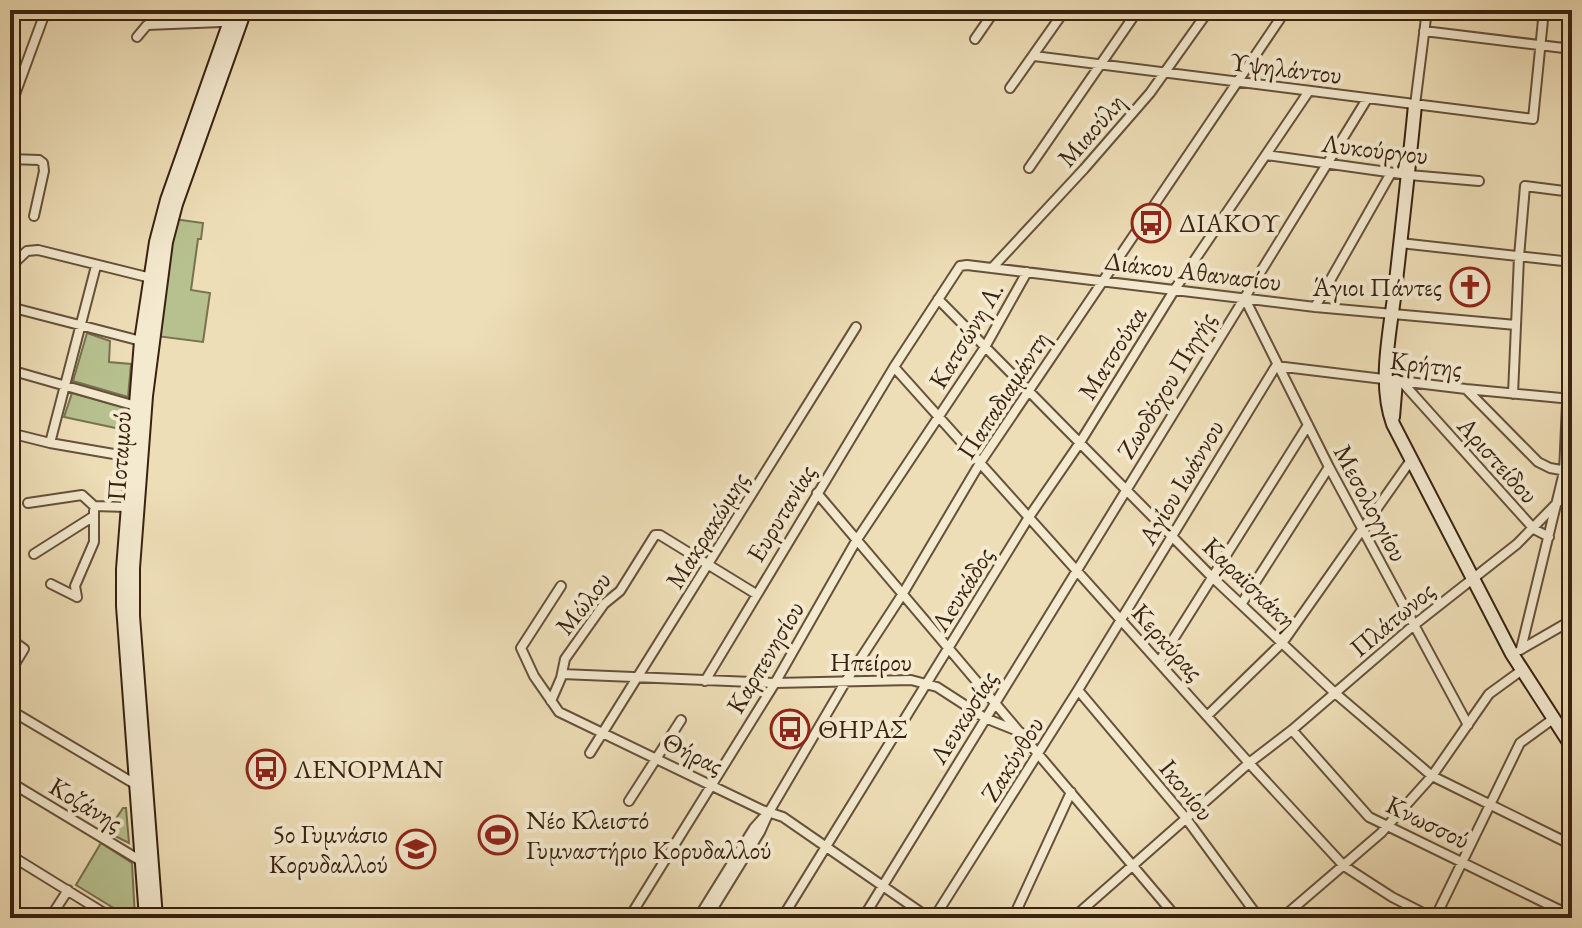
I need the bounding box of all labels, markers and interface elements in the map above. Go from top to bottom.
street label: Υψηλάντου [1228,44,1344,92]
street label: Μιαούλη [1050,86,1132,174]
street label: Λυκούργου [1319,125,1430,172]
bus stop icon: ΔΙΑΚΟΥ [1130,202,1172,244]
place label: ΔΙΑΚΟΥ [1179,206,1280,240]
street label: Διάκου Αθανασίου [1103,243,1283,299]
church icon: Άγιοι Πάντες [1449,266,1491,308]
place label: Άγιοι Πάντες [1312,270,1442,304]
street label: Κατσώνη Λ. [921,275,1011,395]
street label: Ματσούκα [1070,300,1154,406]
street label: Ζωοδόχου Πηγής [1109,305,1223,465]
street label: Παπαδιαμάντη [949,324,1057,466]
street label: Κρήτης [1388,343,1464,385]
street label: Αριστείδου [1449,409,1546,511]
street label: Ποταμού [99,410,139,502]
street label: Αγίου Ιωάννου [1130,413,1232,552]
street label: Μεσολογγίου [1326,439,1416,567]
street label: Ευρυτανίας [739,458,823,568]
street label: Μακρακώμης [658,465,756,595]
street label: Καραϊσκάκη [1195,529,1305,637]
street label: Λeυκάδος [922,540,1001,639]
street label: Μώλου [547,564,619,642]
street label: Πλάτωνος [1343,574,1441,664]
street label: Καρπενησίου [718,594,812,720]
street label: Κερκύρας [1124,596,1212,688]
street label: Ηπείρου [830,645,912,679]
street label: Λευκωσίας [920,664,1005,771]
bus stop icon: ΘΗΡΑΣ [769,708,811,750]
street label: Ζακύνθου [973,710,1051,808]
place label: ΘΗΡΑΣ [818,712,908,746]
street label: Θήρας [657,724,729,782]
bus stop icon: ΛΕΝΟΡΜΑΝ [245,748,287,790]
place label: ΛΕΝΟΡΜΑΝ [293,752,444,786]
street label: Ικονίου [1152,752,1222,828]
street label: Κοζάνης [43,769,129,839]
street label: Κνωσσού [1380,787,1476,857]
place label: Νέο Κλειστό Γυμναστήριο Κορυδαλλού [526,803,771,867]
sports icon: Νέο Κλειστό Γυμναστήριο Κορυδαλλού [477,814,519,856]
place label: 5ο Γυμνάσιο Κορυδαλλού [269,817,388,881]
school or university icon: 5ο Γυμνάσιο Κορυδαλλού [395,828,437,870]

